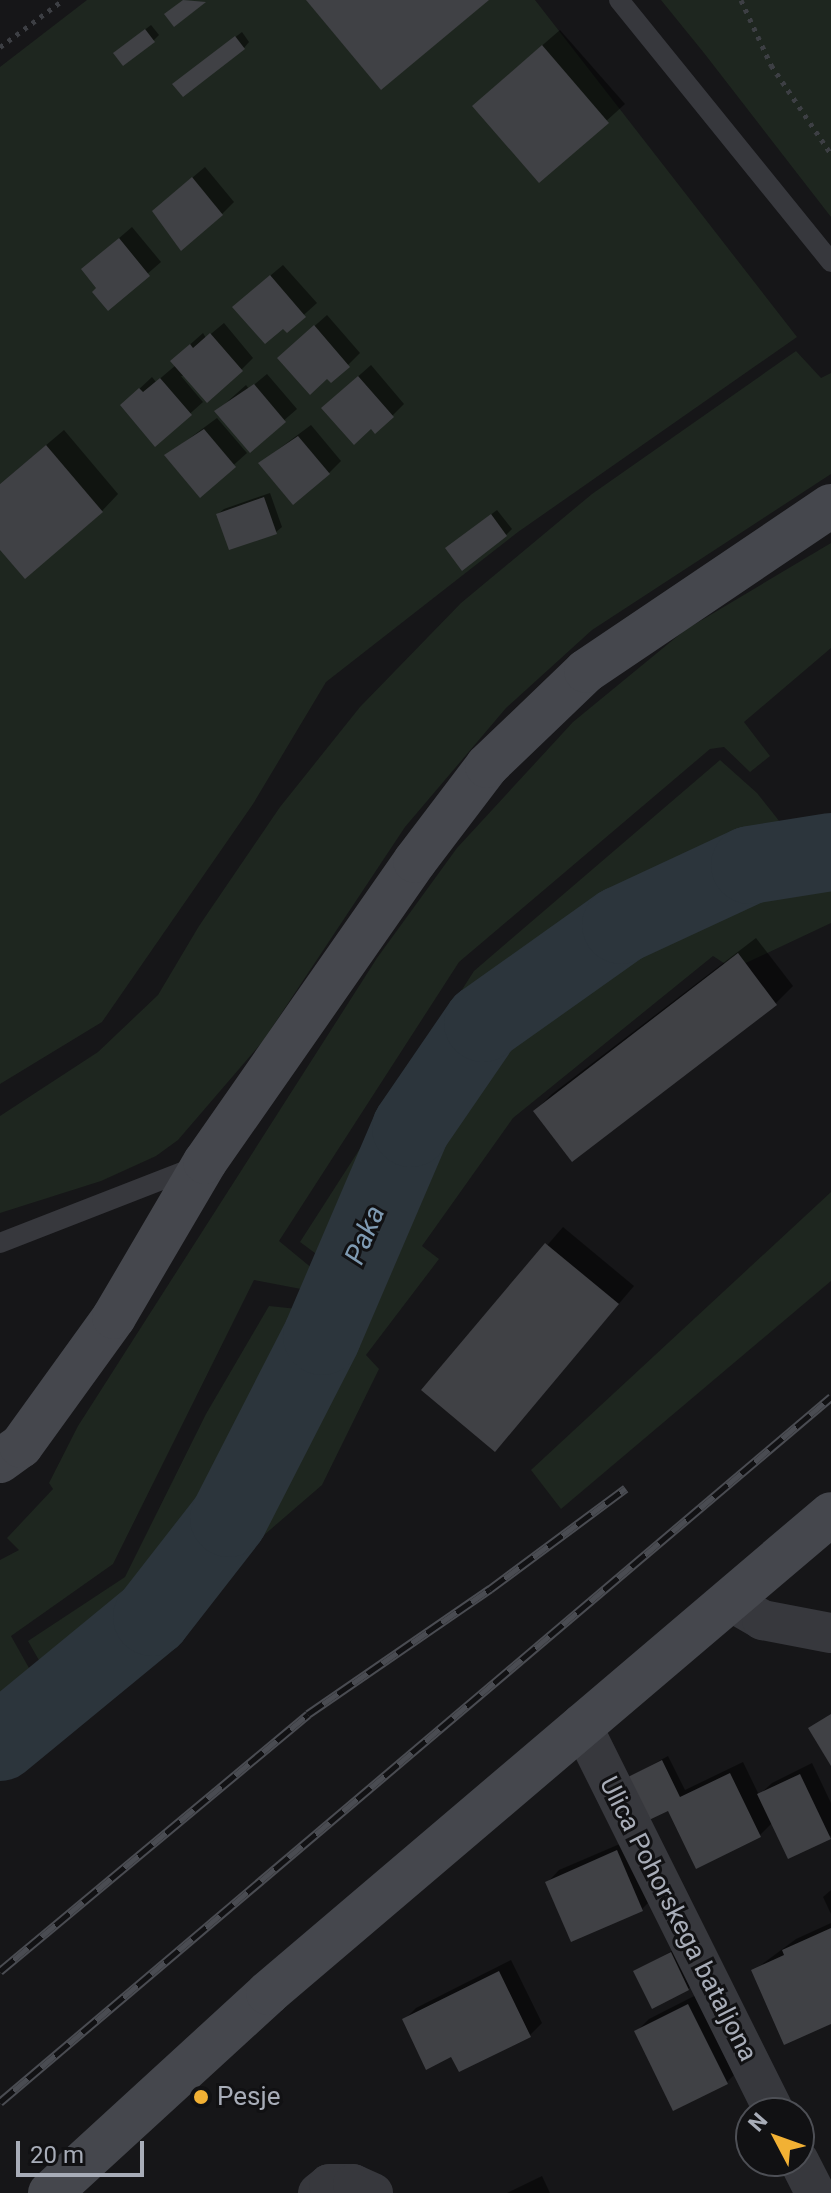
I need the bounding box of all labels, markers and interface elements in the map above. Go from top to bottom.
water label: Paka [338,1201,392,1269]
street label: Ulica Pohorskega bataljona [593,1771,763,2067]
place label: Pesje [217,2081,280,2113]
marker: Pesje [192,2088,210,2106]
north arrow [735,2097,815,2177]
text: N [743,2108,773,2136]
scale bar [20,2125,148,2175]
text: 20 m [30,2141,84,2169]

